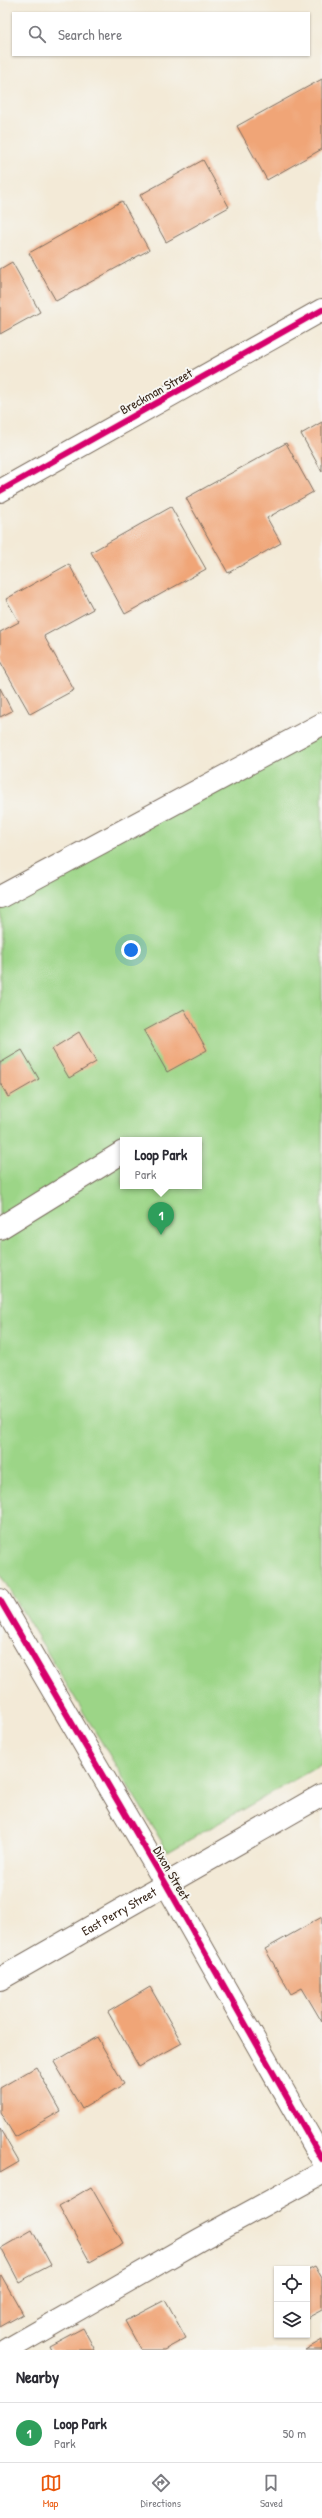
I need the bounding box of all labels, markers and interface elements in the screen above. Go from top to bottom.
search box [12,12,310,56]
icon: search [26,23,48,45]
text: Search here [58,24,122,45]
street label: Breckman Street [117,363,196,418]
your location [121,940,141,960]
popup [120,1137,202,1189]
text: Loop Park [135,1144,187,1165]
text: Park [135,1165,156,1183]
pin: 1 [148,1202,174,1235]
street label: Dixon Street [149,1843,195,1904]
street label: East Perry Street [78,1882,160,1940]
map controls [274,2266,310,2338]
button: locate [274,2266,310,2302]
button: layers [274,2302,310,2338]
text: Nearby [16,2365,59,2388]
text: Loop Park [54,2413,107,2434]
text: 1 [27,2424,31,2442]
text: 50 m [283,2424,306,2442]
text: Park [54,2434,76,2452]
tab: Map [40,2472,62,2510]
tab: Directions [141,2472,181,2510]
tab: Saved [260,2472,282,2510]

